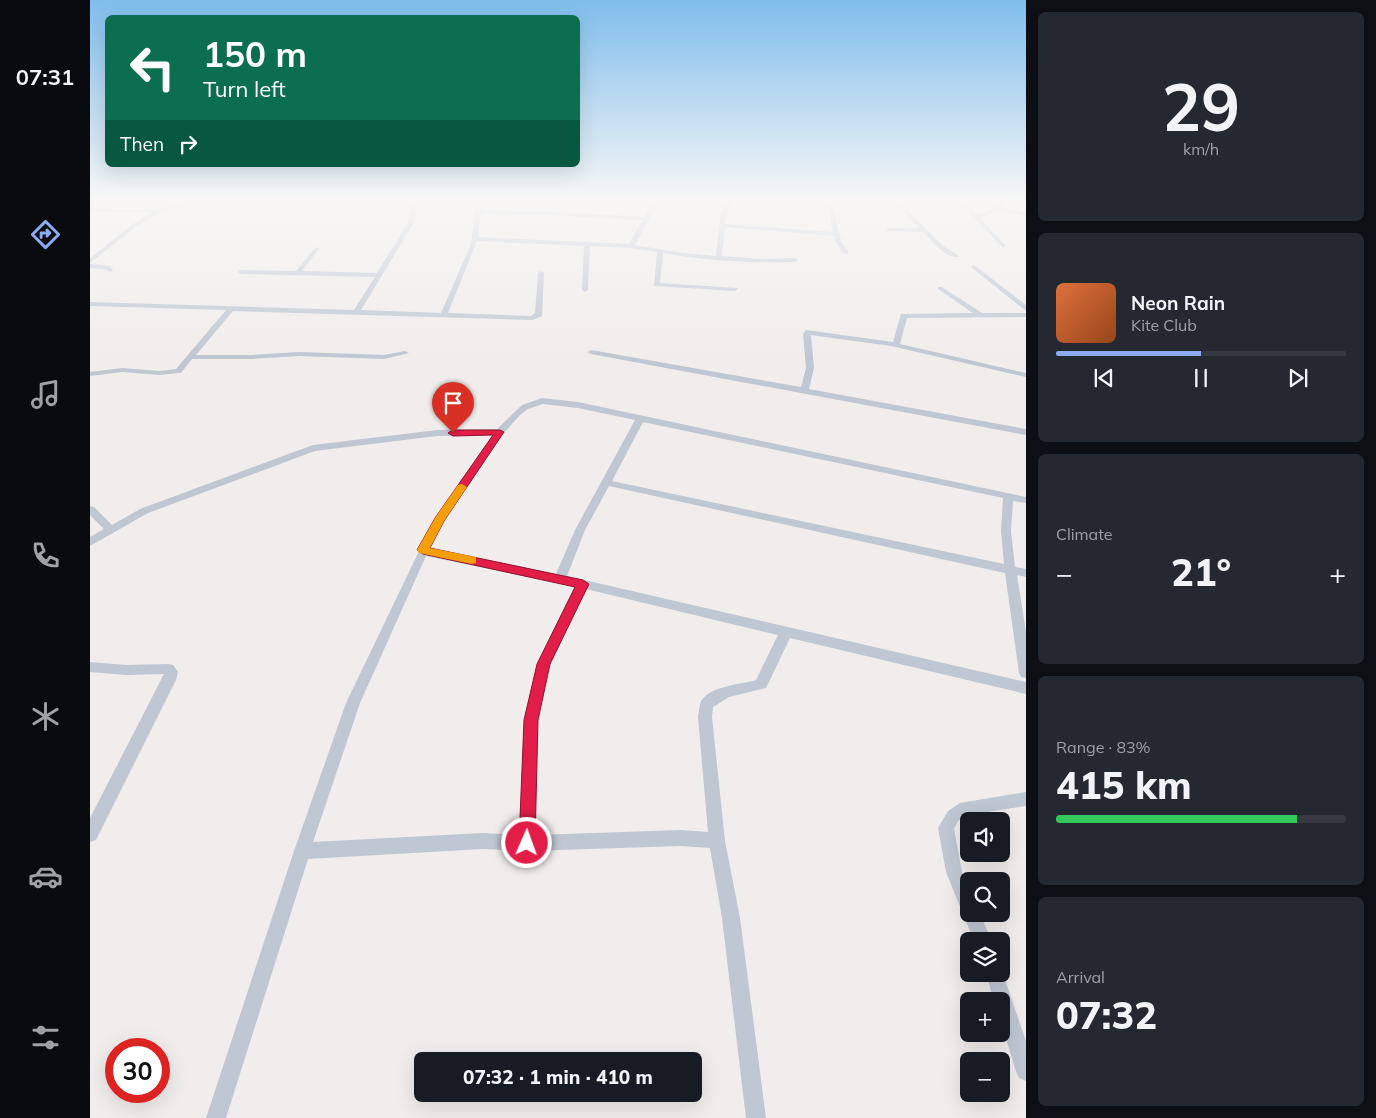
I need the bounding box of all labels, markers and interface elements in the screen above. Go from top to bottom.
text: 150 m [203,32,307,76]
icon: left [120,35,185,100]
text: 07:31 [16,63,74,91]
text: 29 [1162,66,1240,147]
text: Turn left [203,75,286,103]
icon: right [174,130,202,158]
text: Then [120,132,164,156]
text: km/h [1183,139,1219,159]
icon: directions [28,217,63,252]
text: Neon Rain [1131,291,1225,315]
text: Kite Club [1131,315,1197,335]
icon: previous [1090,364,1118,392]
icon: pause [1187,364,1215,392]
icon: next [1284,364,1312,392]
icon: music [28,377,63,412]
pin [432,382,474,433]
icon: arrive [439,389,467,417]
text: Climate [1056,524,1112,544]
icon: phone [28,538,63,573]
text: 21° [1171,548,1231,596]
text: − [1056,556,1073,591]
text: + [1329,556,1346,591]
icon: climate [28,699,63,734]
text: Range · 83% [1056,737,1151,757]
text: 415 km [1056,761,1192,809]
map controls [960,812,1010,1102]
button: sound [960,812,1010,862]
position arrow [500,816,552,868]
icon: car [28,859,63,894]
button: search [960,872,1010,922]
button: layers [960,932,1010,982]
text: Arrival [1056,967,1105,987]
text: 07:32 [1056,991,1157,1039]
button: + [960,992,1010,1042]
icon: filters [28,1020,63,1055]
speed limit sign: 30 [105,1038,170,1103]
button: − [960,1052,1010,1102]
text: 07:32 · 1 min · 410 m [463,1065,653,1089]

